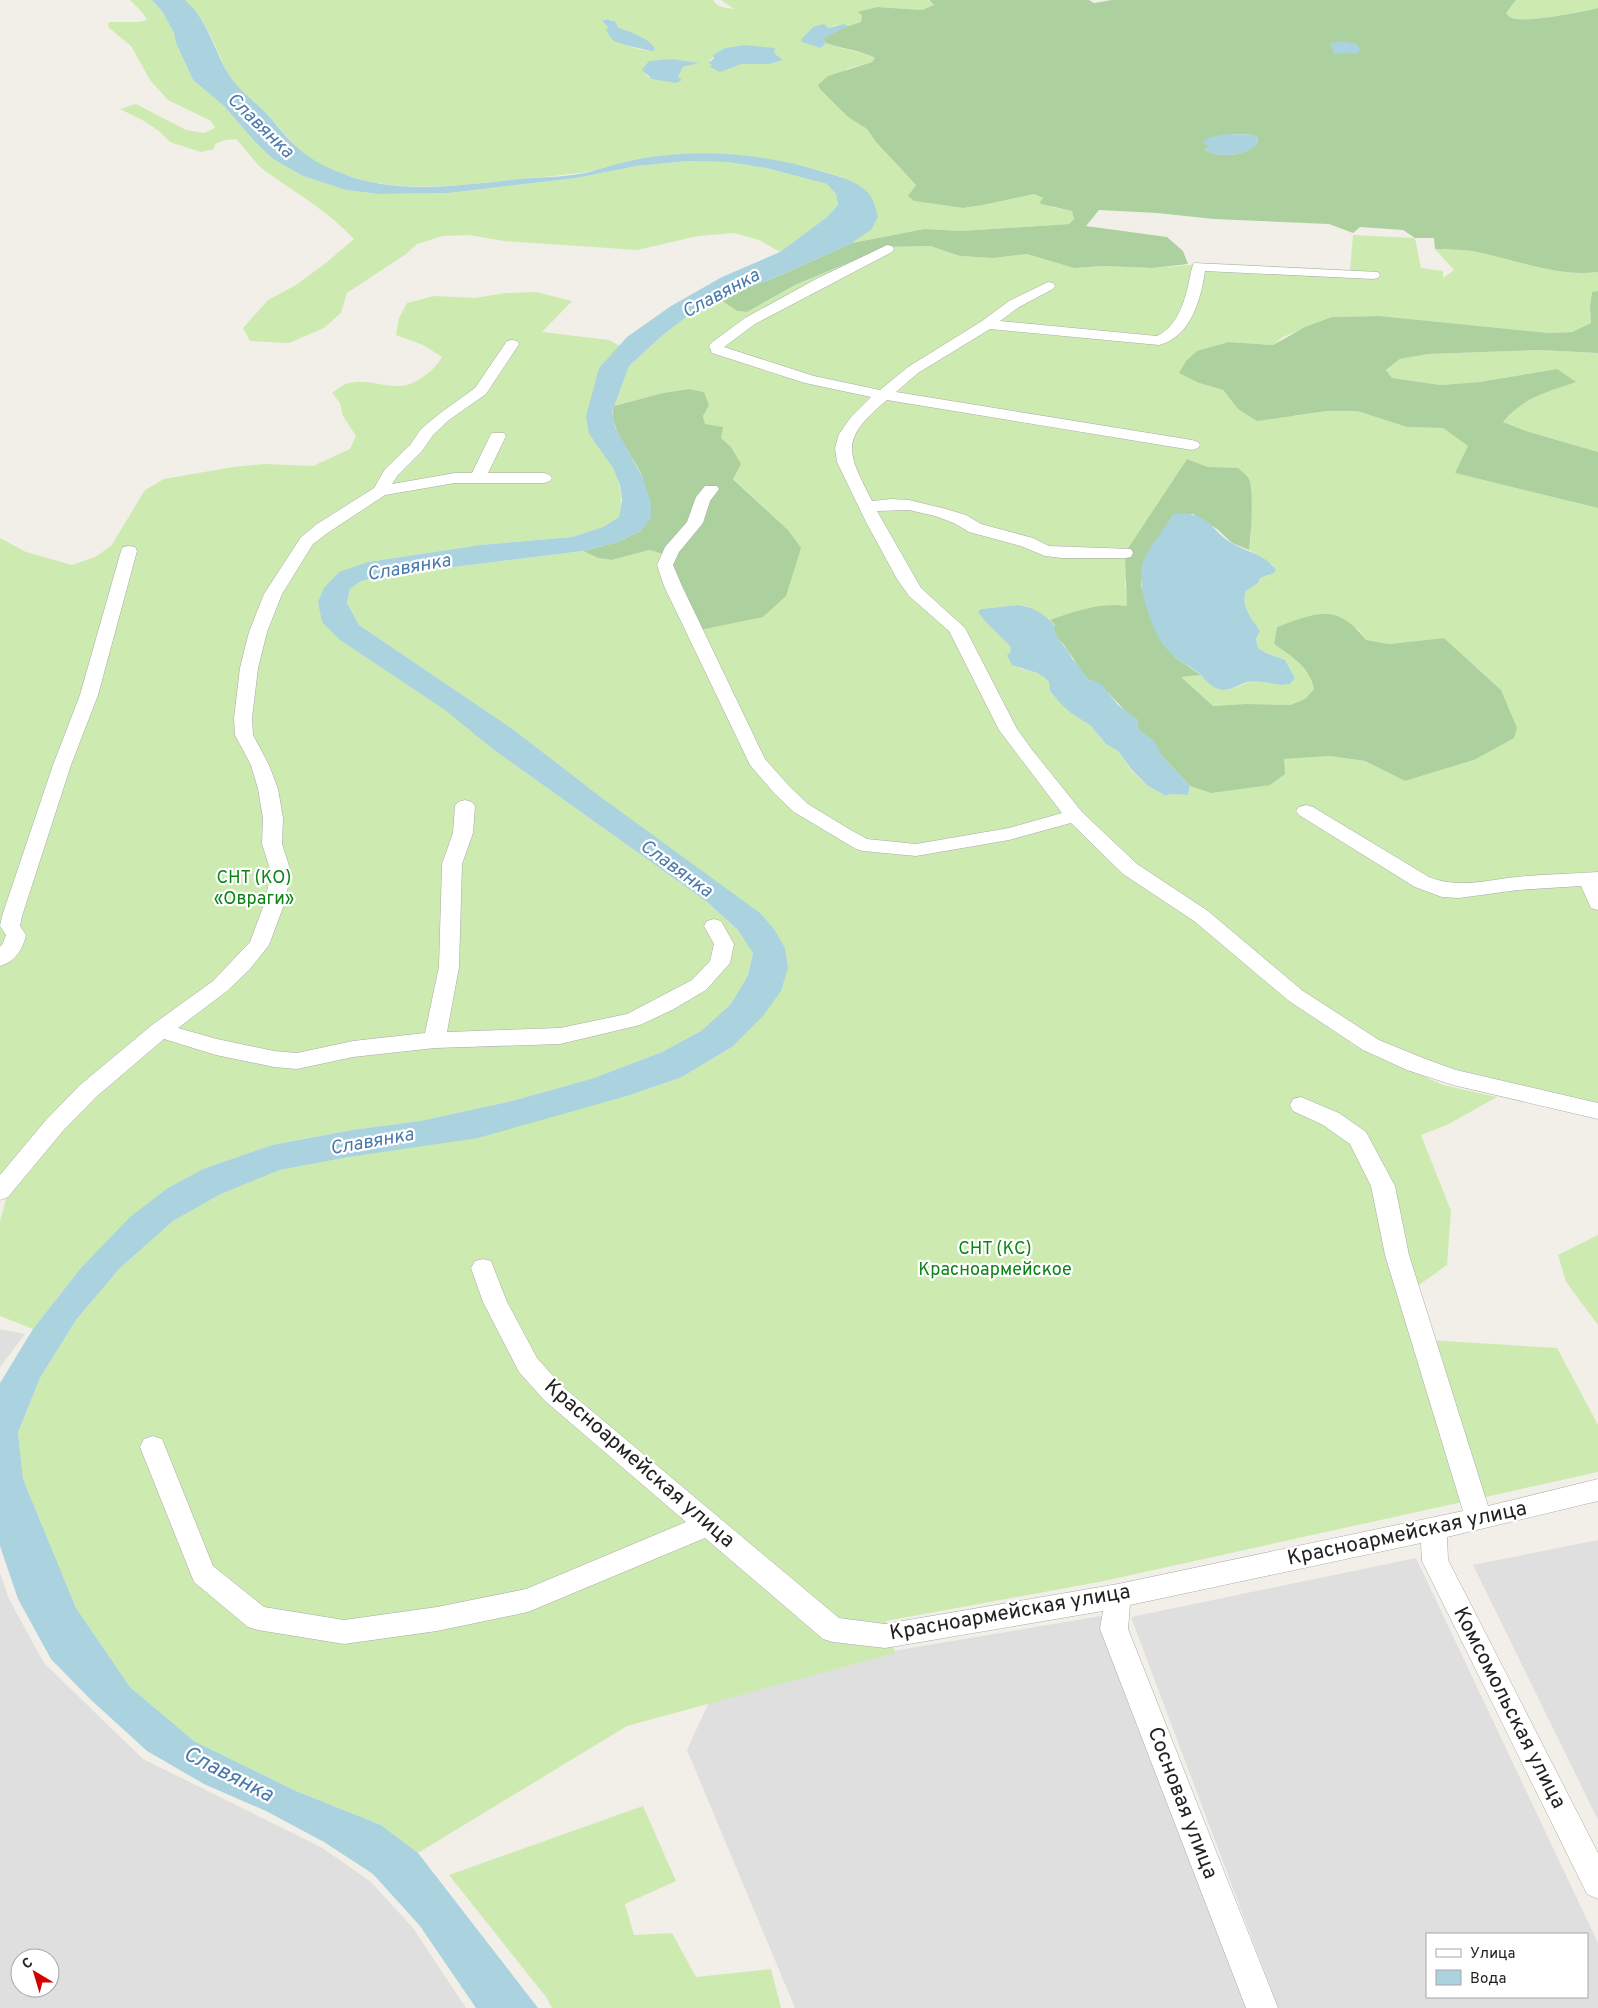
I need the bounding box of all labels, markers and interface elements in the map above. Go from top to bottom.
water label: Славянка [221,88,299,164]
water label: Славянка [678,264,764,324]
water label: Славянка [365,549,453,587]
water label: Славянка [635,835,717,904]
park label: СНТ (КО) «Овраги» [214,867,294,911]
water label: Славянка [328,1123,416,1161]
park label: СНТ (КС) Красноармейское [918,1238,1072,1282]
street label: Красноармейская улица [538,1374,740,1554]
street label: Красноармейская улица [1285,1495,1529,1573]
street label: Красноармейская улица [887,1579,1133,1647]
street label: Комсомольская улица [1446,1603,1572,1813]
street label: Сосновая улица [1141,1723,1223,1883]
water label: Славянка [178,1741,278,1809]
legend [1426,1933,1588,1998]
text: Улица [1470,1945,1515,1964]
north arrow [10,1948,60,1998]
text: С [19,1954,37,1973]
text: Вода [1470,1970,1506,1989]

